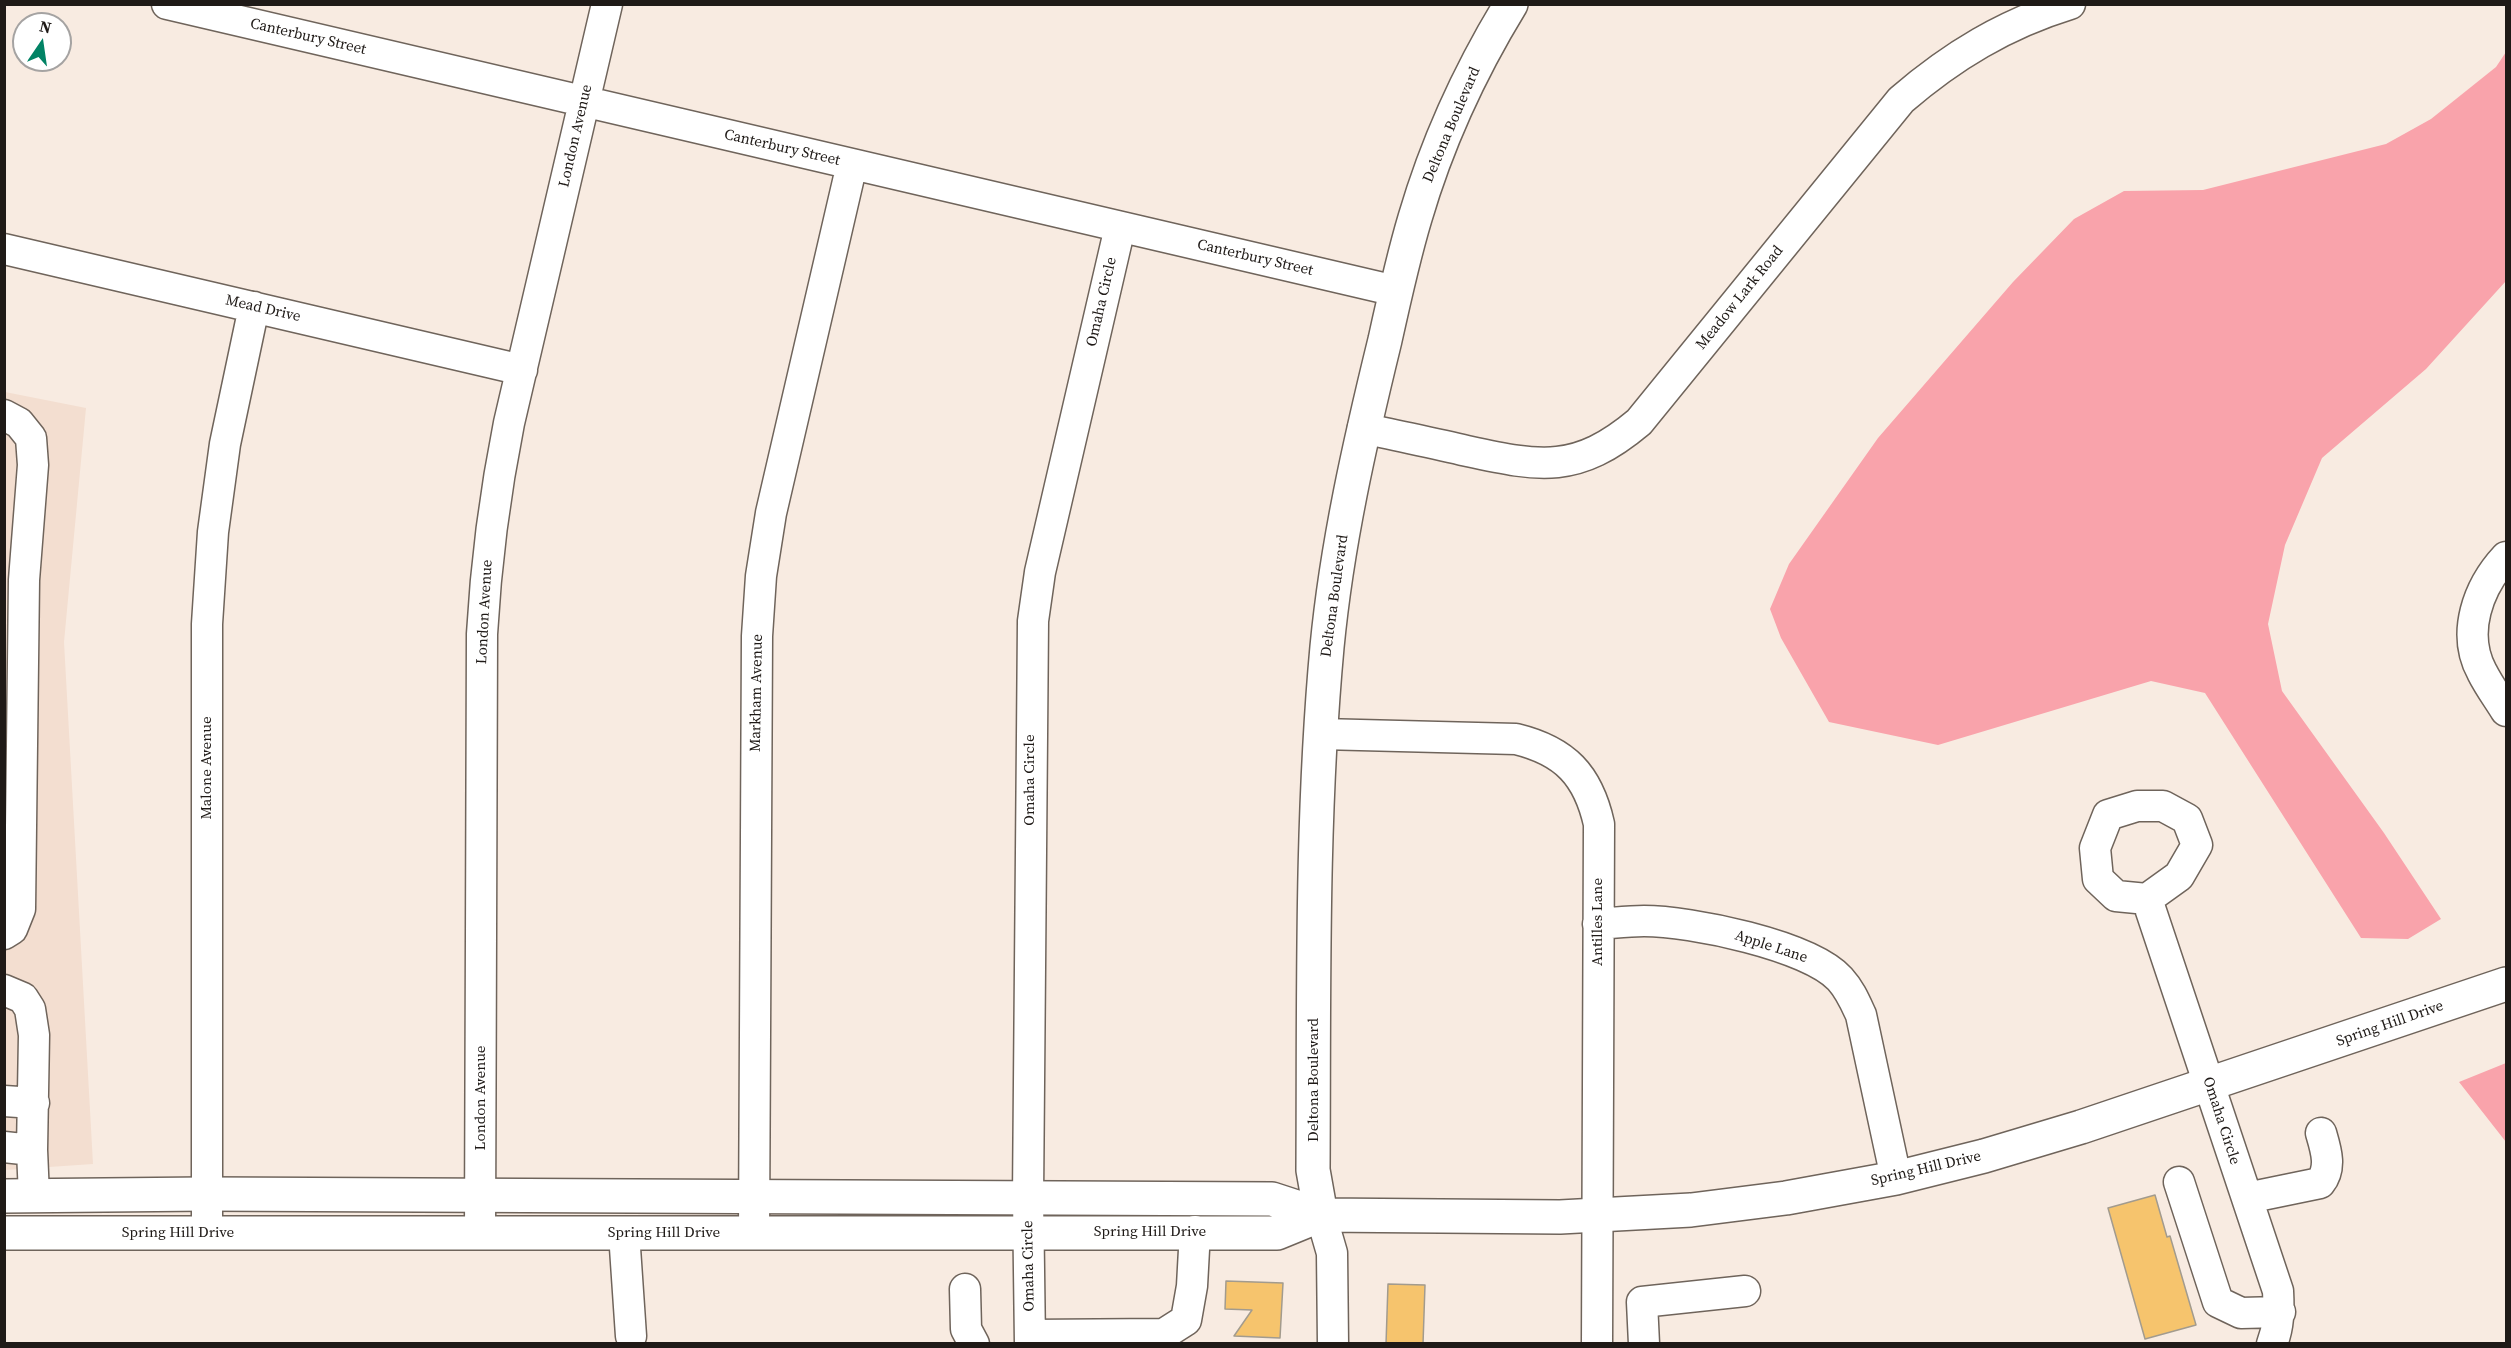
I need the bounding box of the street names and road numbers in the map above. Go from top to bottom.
street label: Canterbury Street [248,15,368,59]
street label: Deltona Boulevard [1420,65,1484,185]
street label: London Avenue [555,83,597,189]
street label: Canterbury Street [722,126,842,170]
street label: Canterbury Street [1195,236,1315,280]
street label: Meadow Lark Road [1693,242,1787,354]
street label: Omaha Circle [1083,255,1121,349]
street label: Mead Drive [224,292,302,326]
street label: Deltona Boulevard [1317,533,1353,659]
street label: London Avenue [473,559,497,665]
street label: Markham Avenue [747,634,767,752]
street label: Malone Avenue [198,716,216,820]
street label: Omaha Circle [1021,734,1039,826]
street label: Antilles Lane [1589,878,1607,966]
street label: Apple Lane [1732,927,1810,967]
street label: Spring Hill Drive [2334,997,2446,1051]
street label: Deltona Boulevard [1305,1018,1323,1142]
street label: London Avenue [472,1046,490,1150]
street label: Omaha Circle [2198,1075,2244,1167]
street label: Spring Hill Drive [1869,1148,1983,1190]
street label: Omaha Circle [1019,1220,1039,1312]
street label: Spring Hill Drive [1094,1223,1206,1241]
street label: Spring Hill Drive [122,1224,234,1242]
street label: Spring Hill Drive [608,1224,720,1242]

